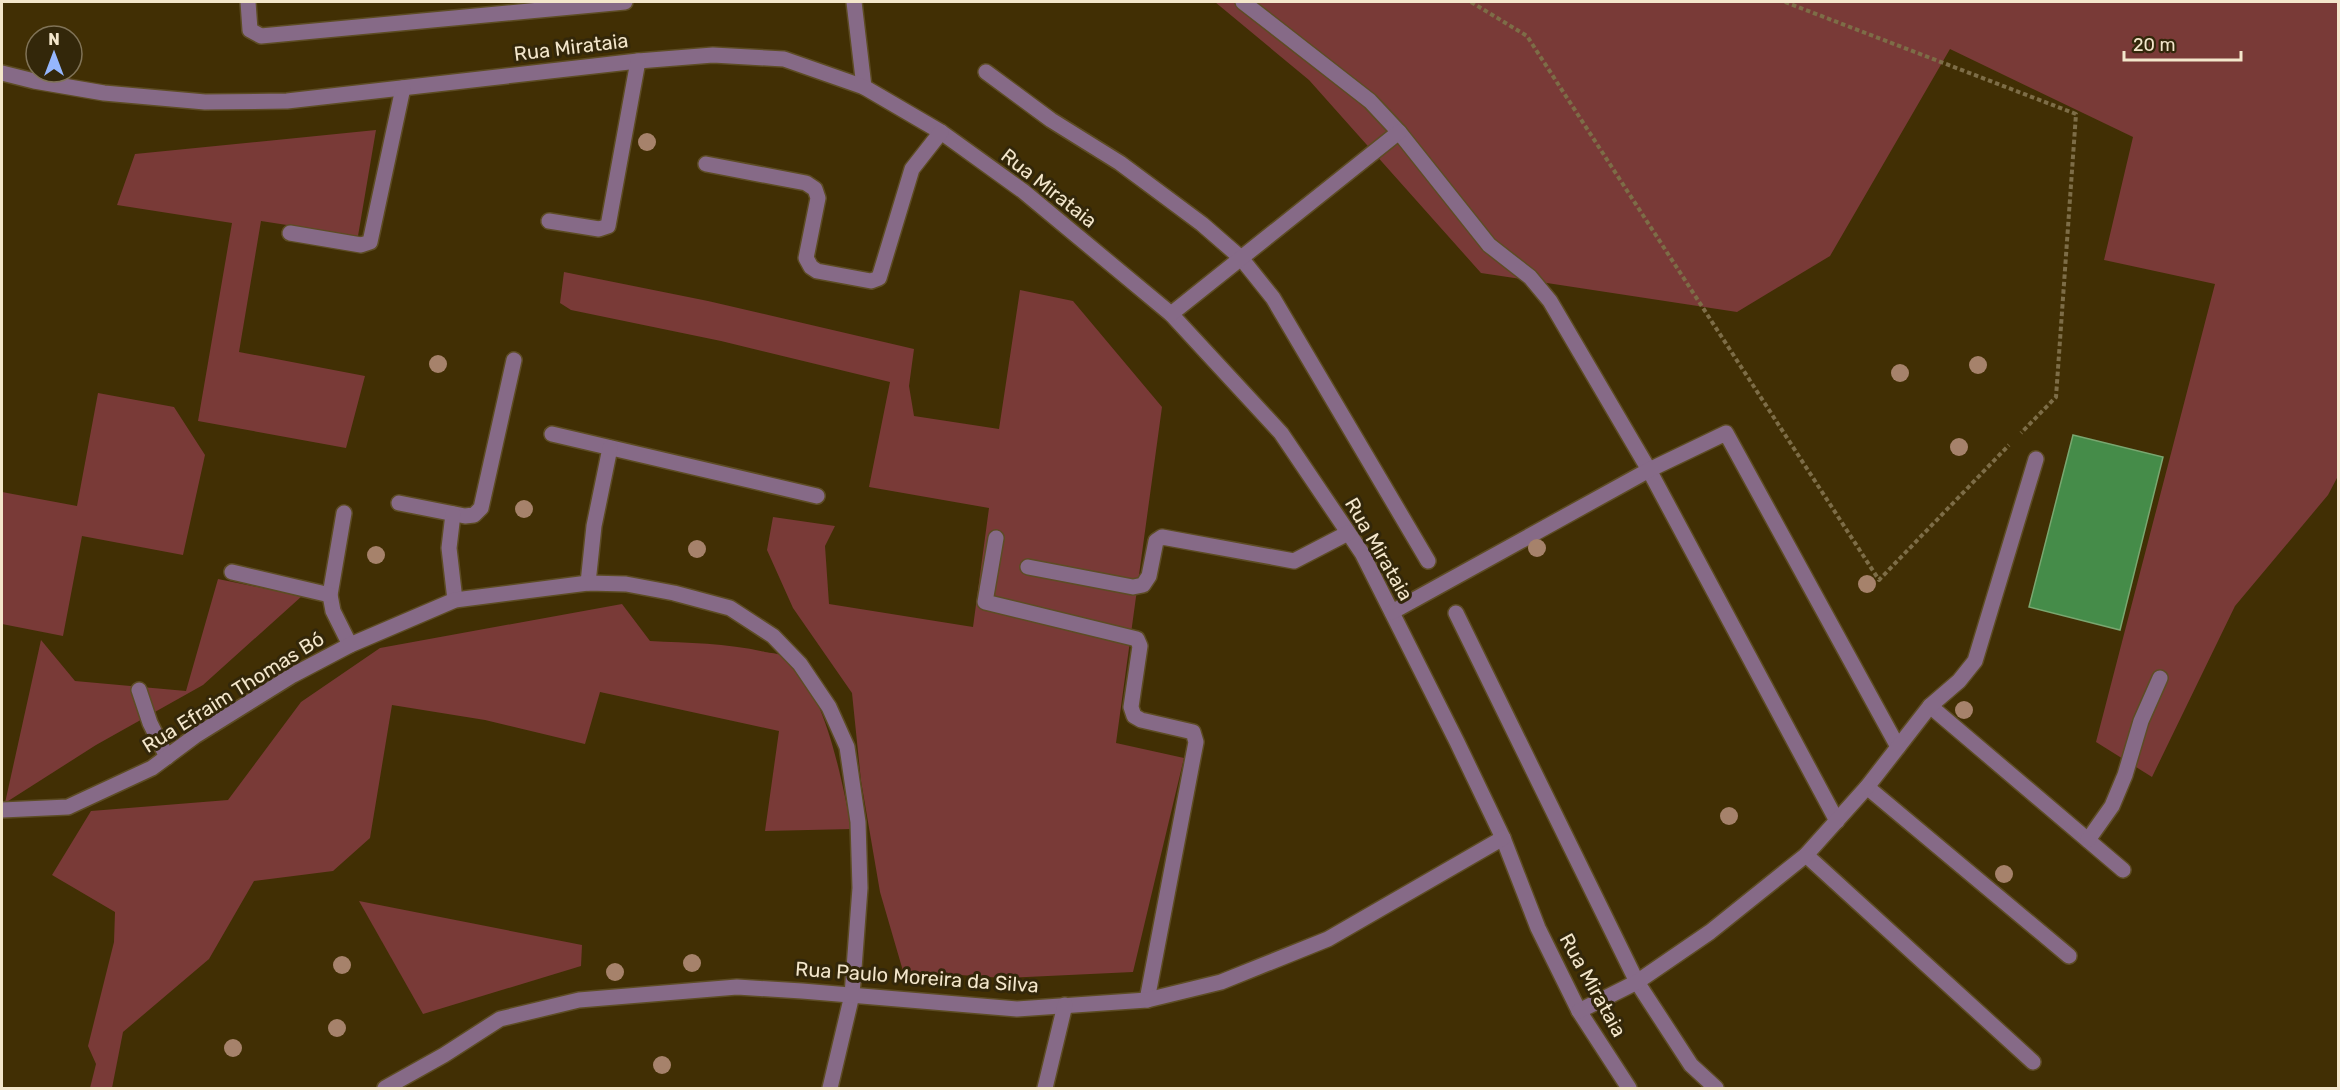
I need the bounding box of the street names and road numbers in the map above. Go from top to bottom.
street label: Rua Mirataia [513,28,629,66]
street label: Rua Mirataia [996,143,1102,233]
street label: Rua Mirataia [1340,493,1418,605]
street label: Rua Efraim Thomas Bó [138,626,328,758]
street label: Rua Mirataia [1555,929,1631,1041]
street label: Rua Paulo Moreira da Silva [794,957,1040,997]

